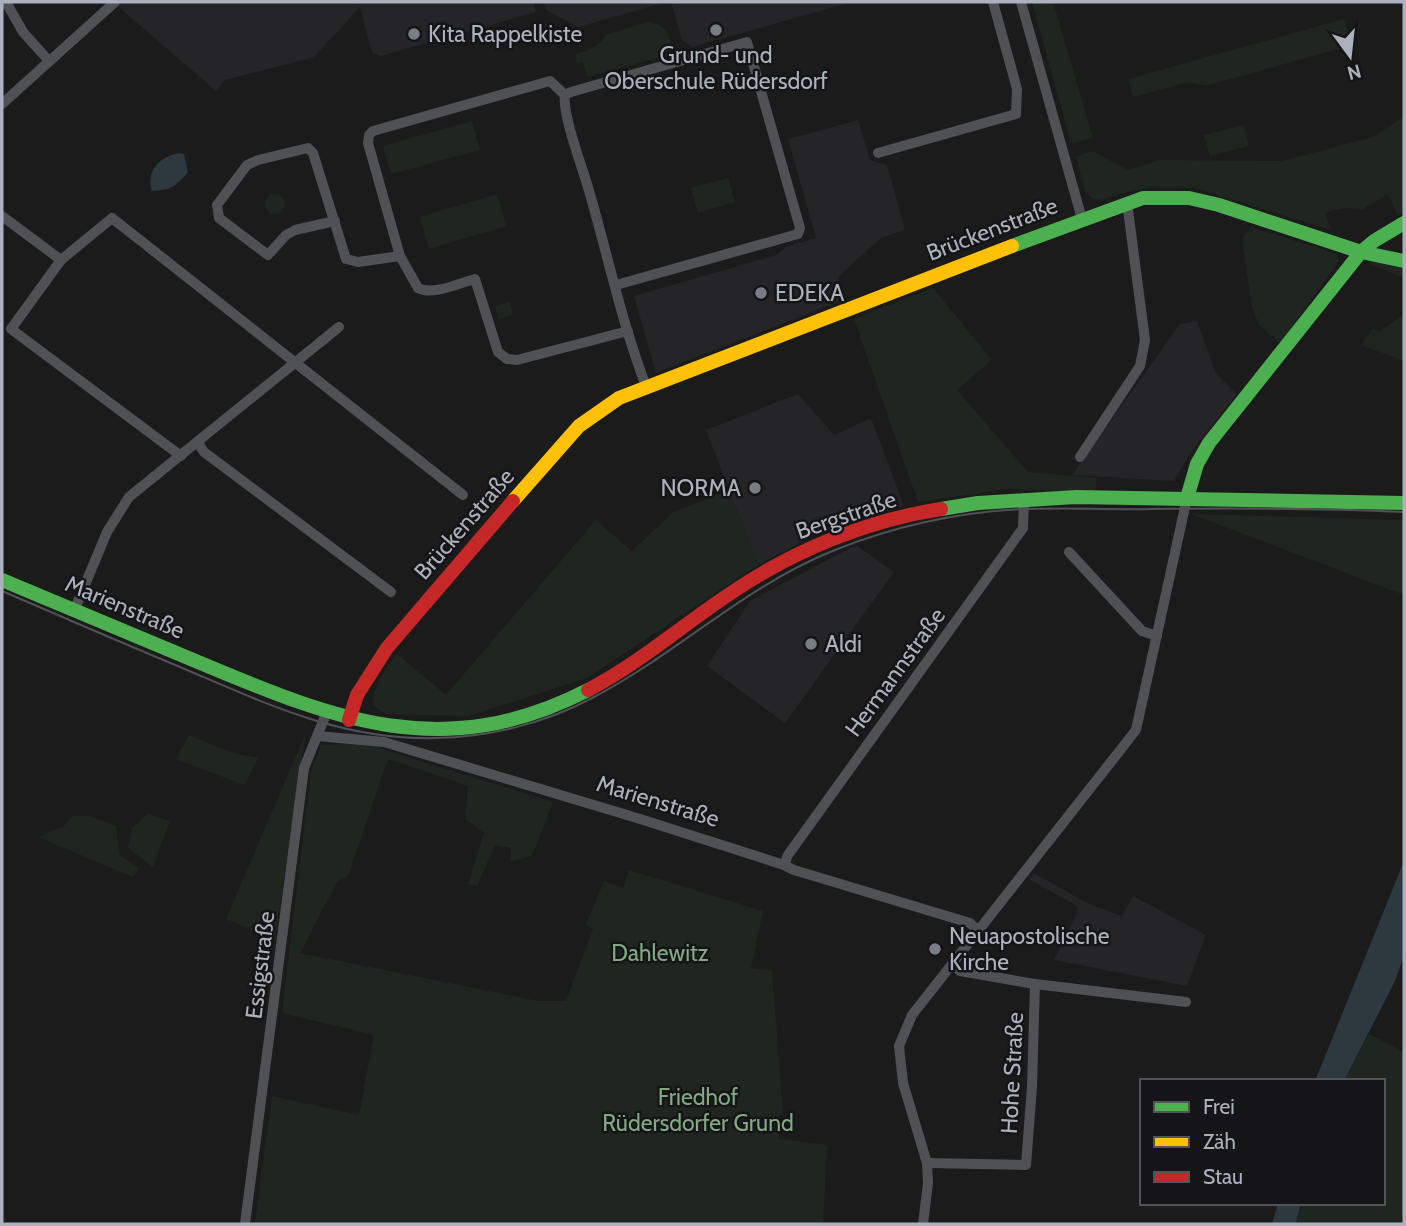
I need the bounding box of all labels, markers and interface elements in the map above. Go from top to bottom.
place label: Kita Rappelkiste [428,20,582,48]
north arrow [1315,21,1385,91]
marker: Grund- und Oberschule Rüdersdorf [708,22,724,38]
marker: Kita Rappelkiste [406,26,422,42]
place label: Grund- und Oberschule Rüdersdorf [604,41,828,95]
text: N [1345,59,1364,85]
street label: Brückenstraße [923,191,1062,267]
place label: EDEKA [775,279,844,307]
marker: EDEKA [753,285,769,301]
street label: Brückenstraße [408,463,520,585]
place label: NORMA [660,474,741,502]
marker: NORMA [747,480,763,496]
street label: Bergstraße [792,485,900,545]
street label: Marienstraße [61,569,189,645]
street label: Hermannstraße [839,602,951,742]
place label: Aldi [825,630,862,658]
marker: Aldi [803,636,819,652]
street label: Marienstraße [593,769,723,833]
street label: Essigstraße [240,909,281,1020]
place label: Neuapostolische Kirche [949,922,1110,976]
park label: Dahlewitz [611,939,709,967]
marker: Neuapostolische Kirche [927,941,943,957]
street label: Hohe Straße [995,1011,1029,1135]
legend [1140,1079,1385,1205]
park label: Friedhof Rüdersdorfer Grund [602,1083,794,1137]
text: Frei [1203,1094,1235,1119]
text: Zäh [1203,1129,1236,1154]
text: Stau [1203,1164,1243,1189]

